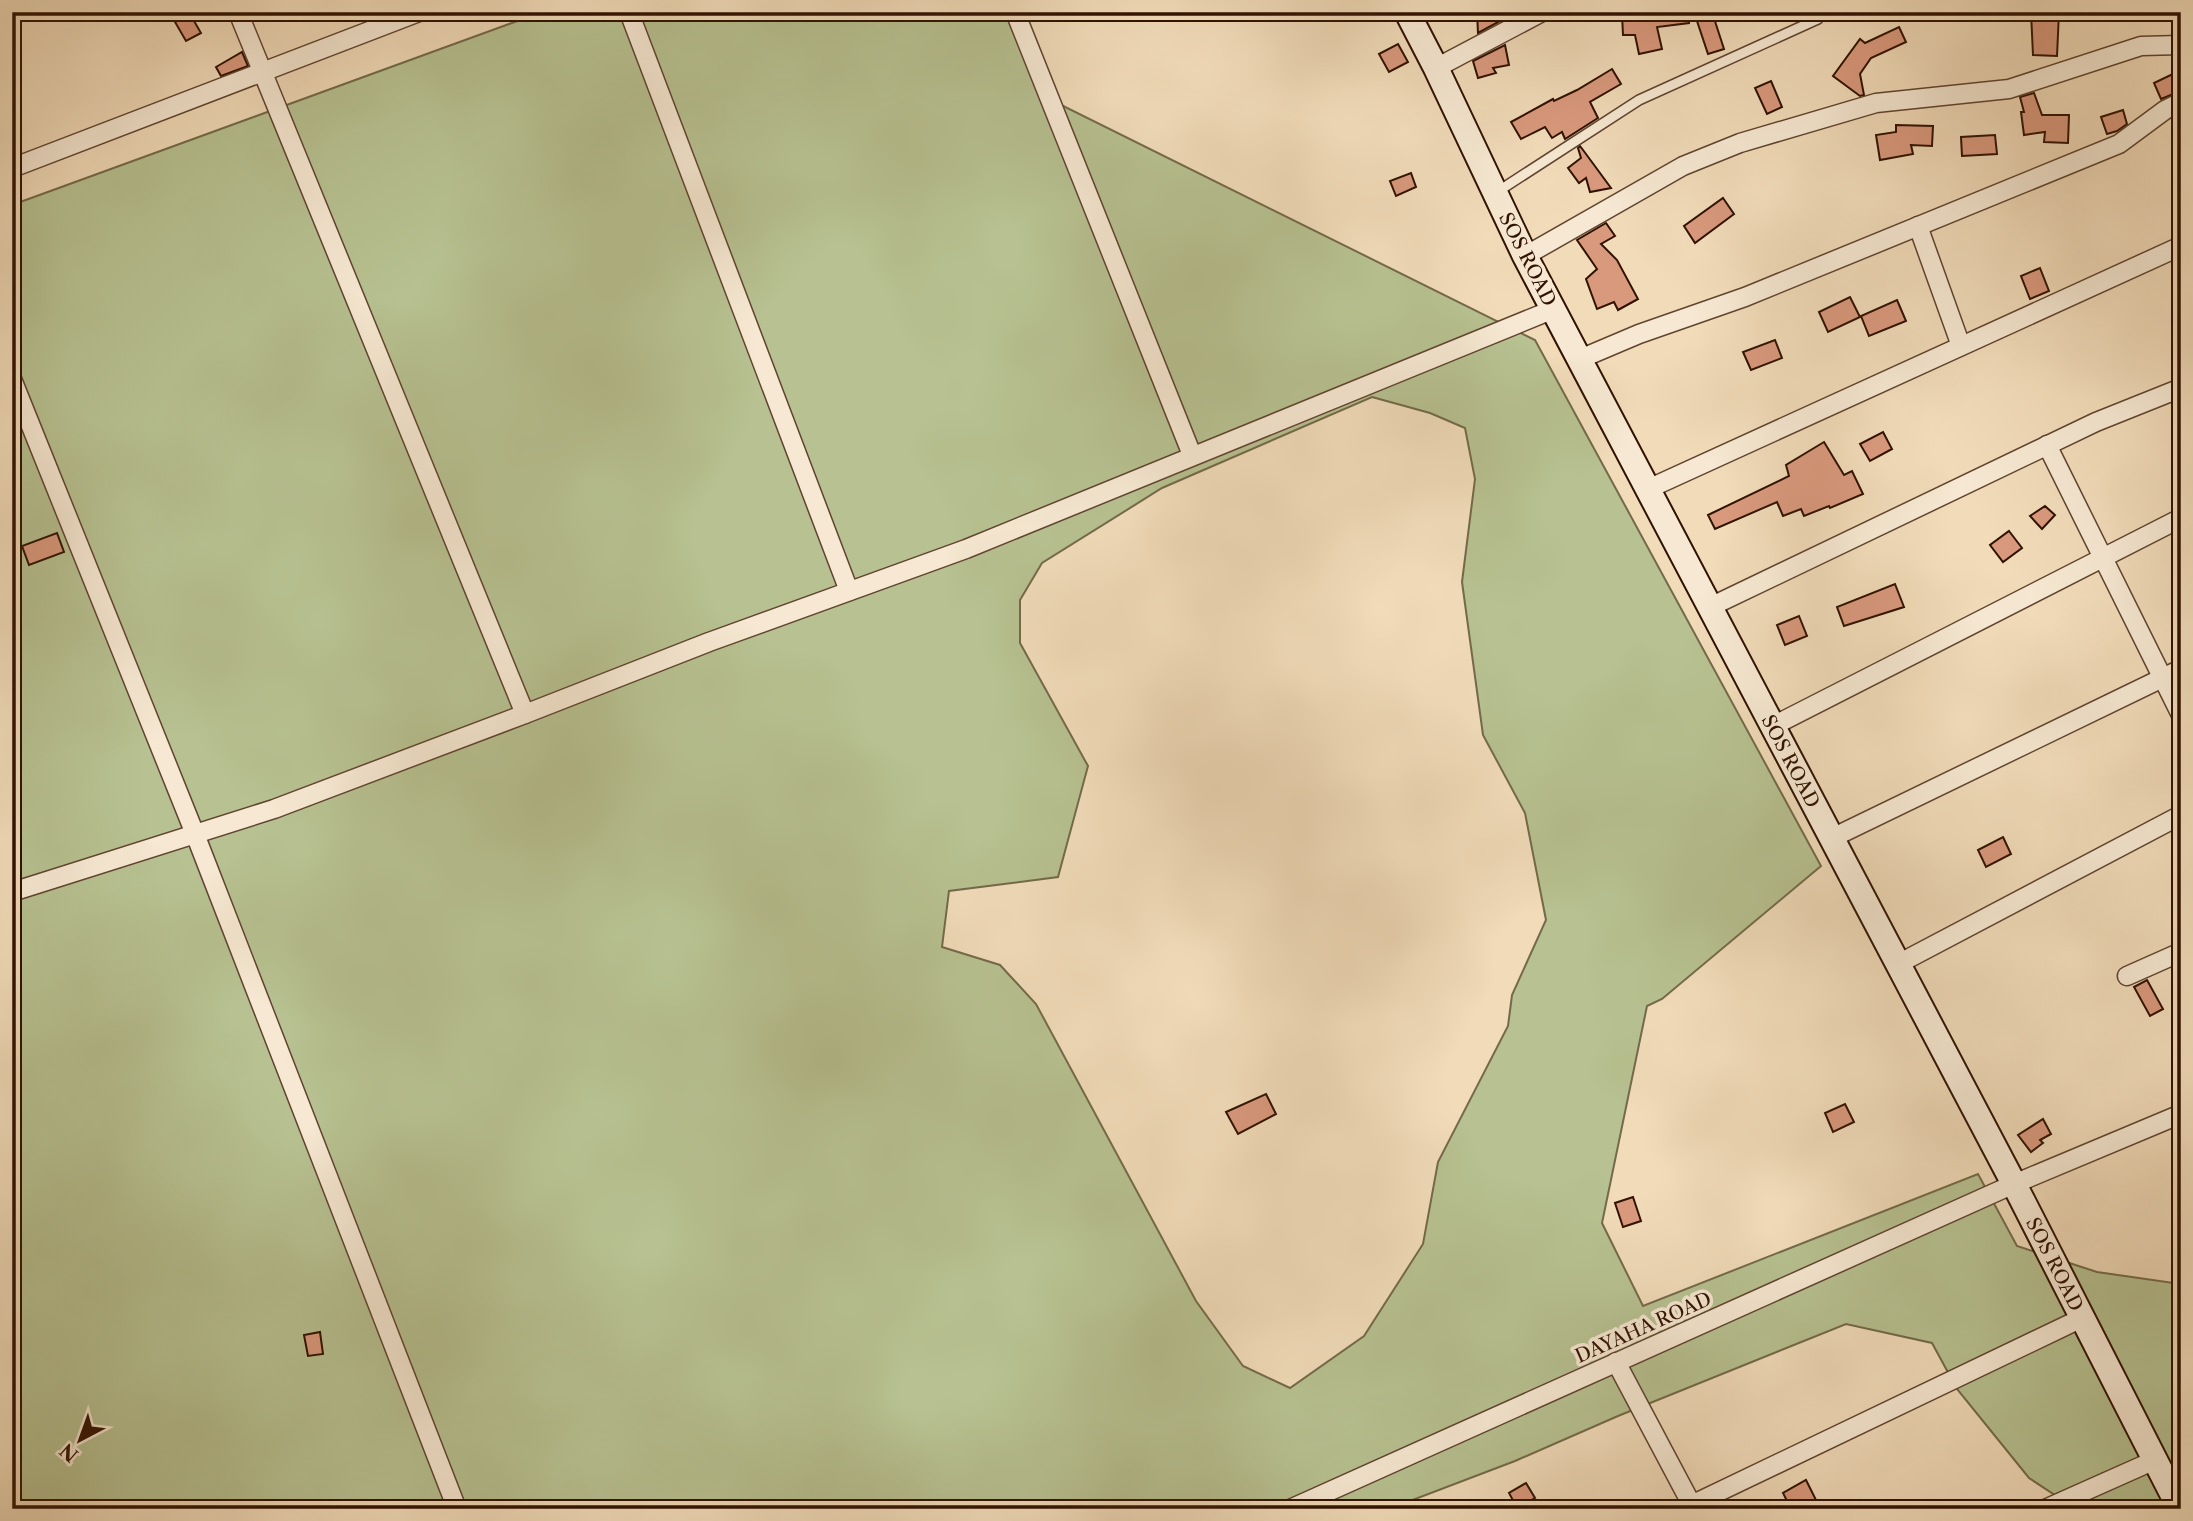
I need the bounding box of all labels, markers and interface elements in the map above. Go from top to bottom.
street label: SOS ROAD [1494,209,1561,310]
street label: SOS ROAD [1756,711,1825,812]
street label: SOS ROAD [2021,1214,2088,1315]
street label: DAYAHA ROAD [1572,1287,1715,1368]
north arrow [46,1406,116,1476]
text: N [55,1438,83,1467]

